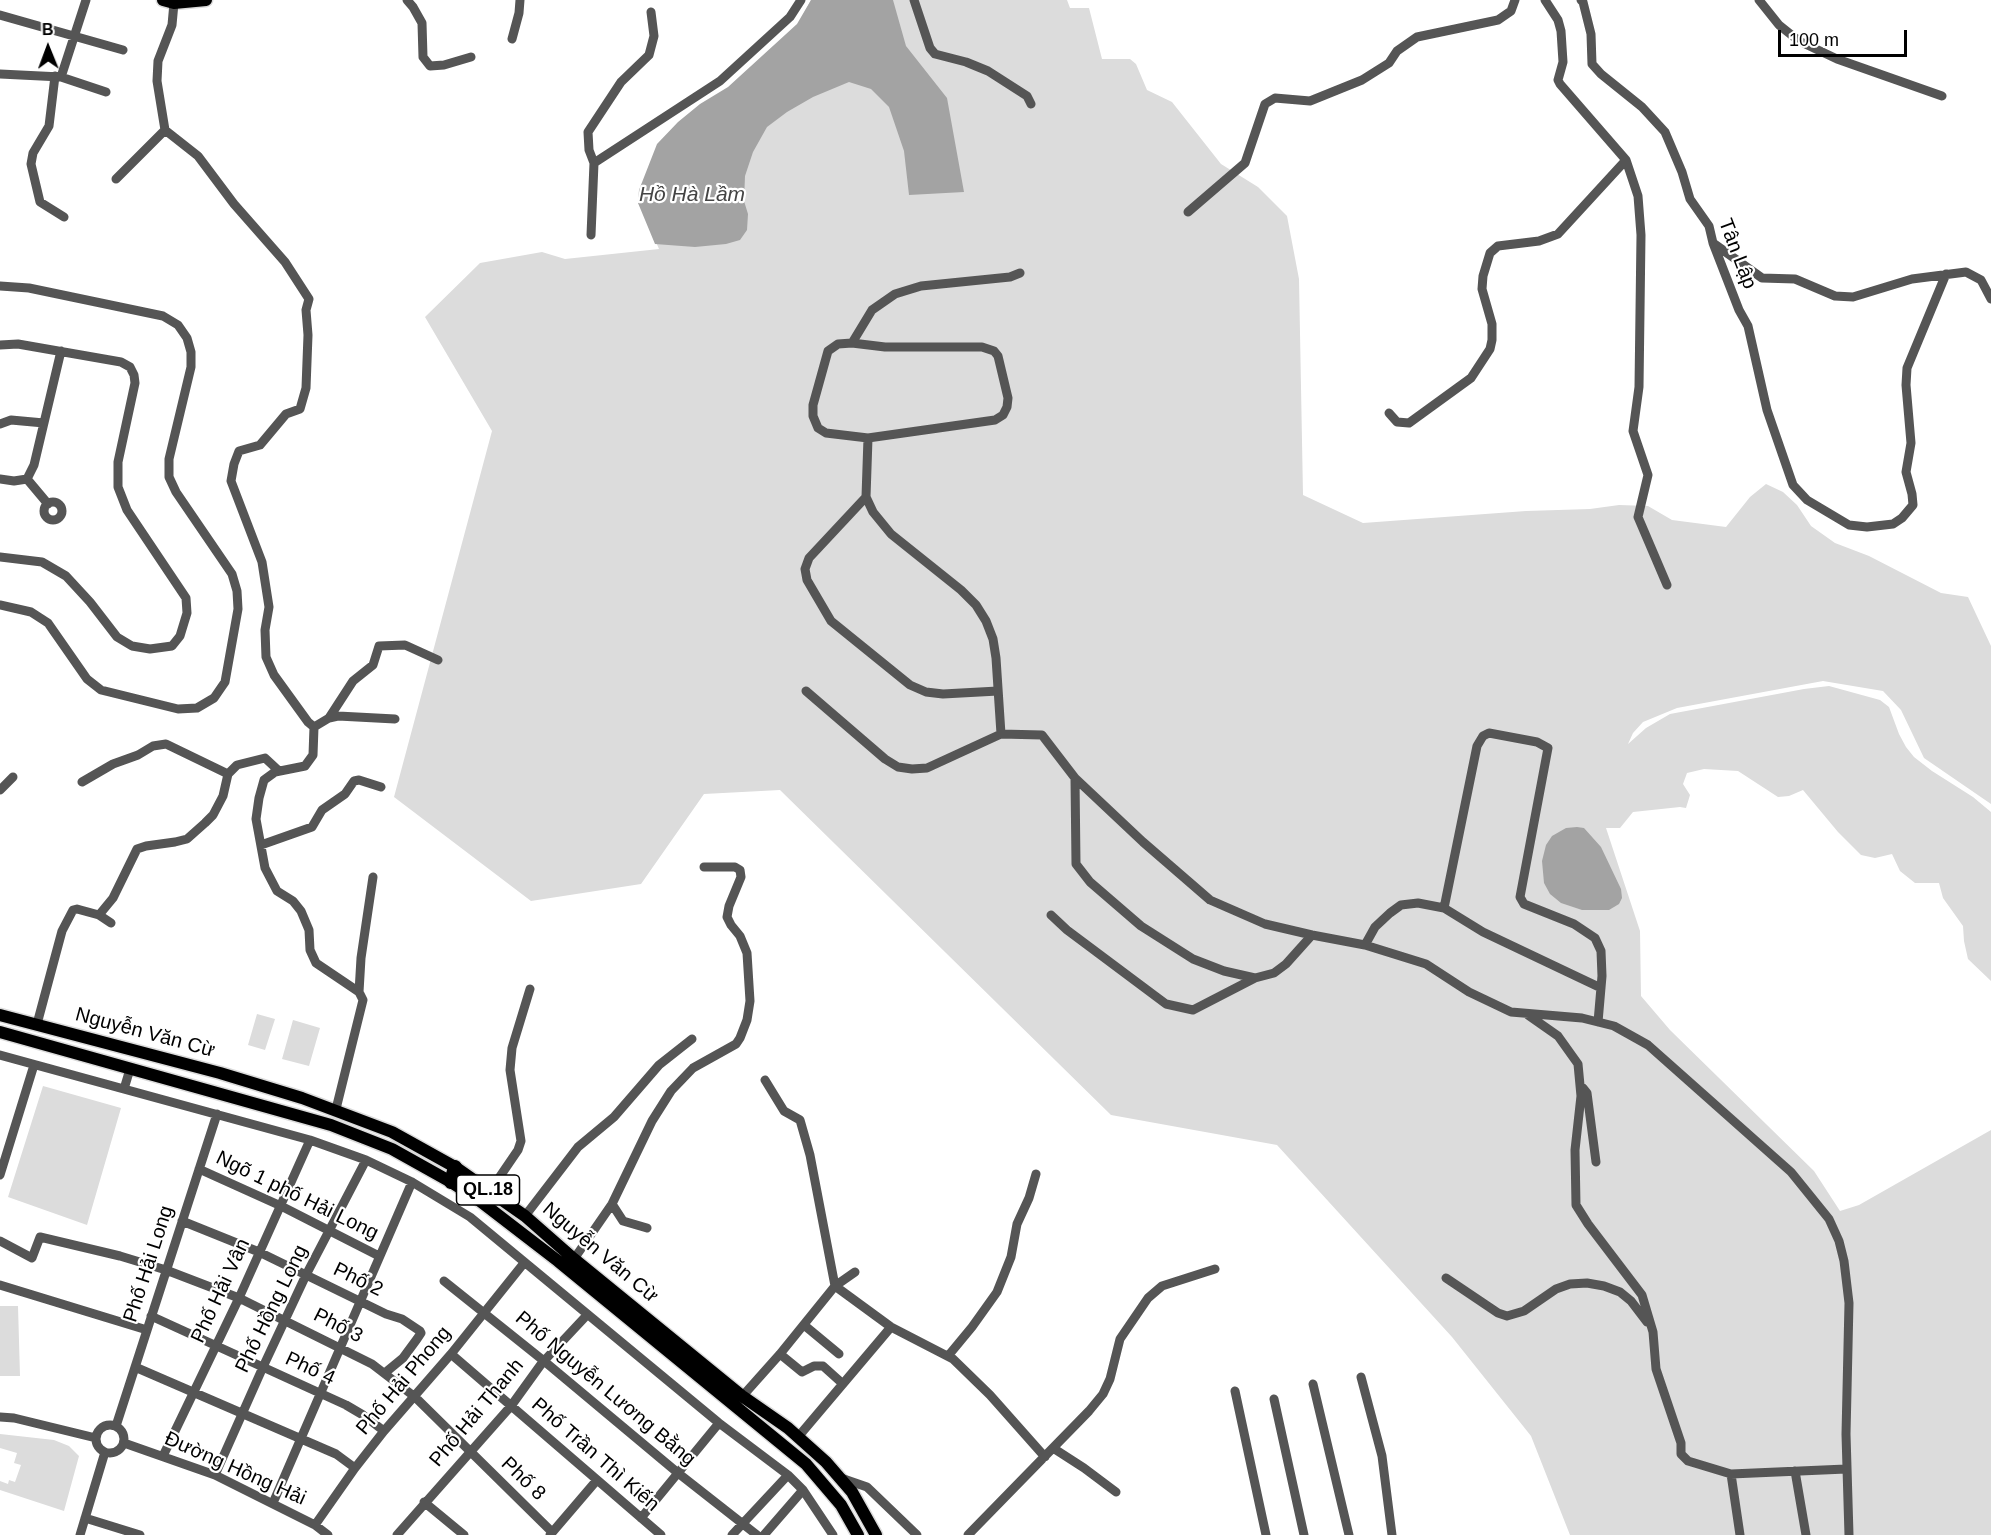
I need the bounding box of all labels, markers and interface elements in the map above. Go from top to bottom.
north arrow [18,18,78,78]
scale bar [1781,18,1910,56]
text: B [42,21,54,38]
text: 100 m [1789,30,1839,50]
water label: Hồ Hà Lầm [639,182,745,208]
street label: Tân Lập [1713,215,1761,293]
street label: Nguyễn Văn Cừ [73,1003,217,1063]
street label: Ngõ 1 phố Hải Long [212,1146,382,1246]
road number: QL.18 [456,1175,520,1205]
street label: Nguyễn Văn Cừ [537,1198,663,1308]
street label: Phố Hải Long [119,1203,179,1325]
street label: Phố Hải Vân [186,1235,256,1347]
street label: Phố Hồng Long [231,1241,313,1377]
street label: Phố 2 [329,1258,387,1302]
street label: Phố 3 [309,1303,367,1349]
street label: Phố Nguyễn Lương Bằng [510,1307,700,1471]
street label: Phố Hải Phong [352,1322,456,1440]
street label: Phố 4 [281,1347,339,1391]
street label: Phố Hải Thanh [425,1354,529,1472]
street label: Phố Trần Thì Kiến [526,1393,664,1517]
street label: Đường Hồng Hải [161,1427,309,1511]
street label: Phố 8 [496,1452,550,1506]

